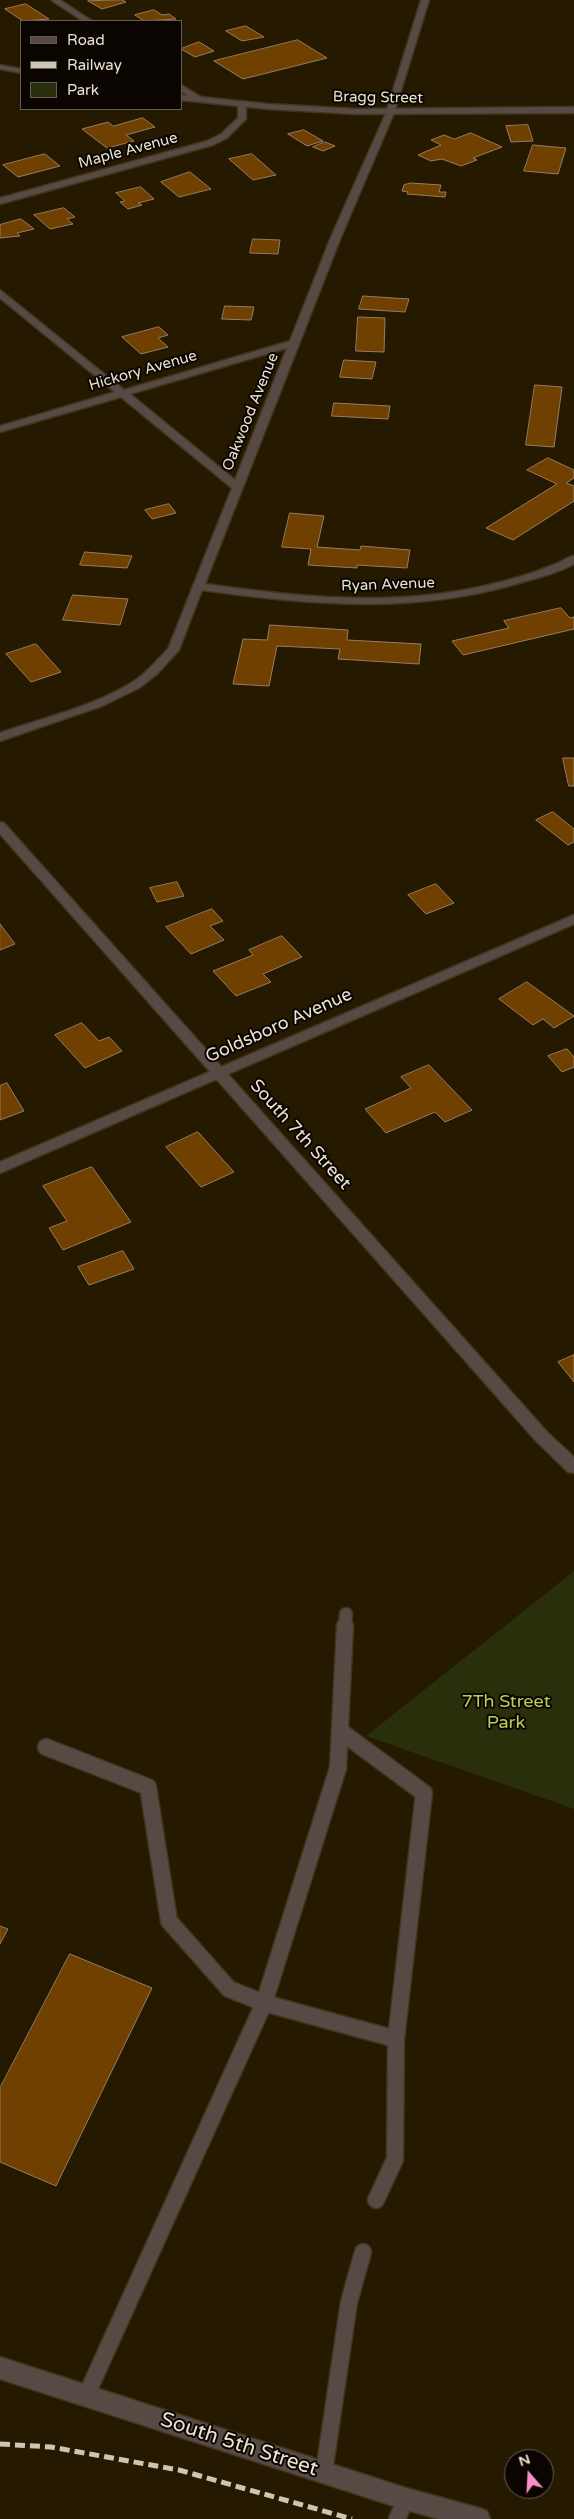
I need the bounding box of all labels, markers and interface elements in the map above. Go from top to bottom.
legend [20,20,182,110]
text: Road [67,31,105,49]
text: Railway [67,56,122,74]
text: Park [67,81,99,99]
street label: Bragg Street [333,88,423,108]
street label: Maple Avenue [76,129,180,173]
street label: Hickory Avenue [87,347,199,395]
street label: Oakwood Avenue [219,350,283,474]
street label: Ryan Avenue [341,574,435,596]
street label: Goldsboro Avenue [202,984,356,1068]
street label: South 7th Street [245,1075,355,1195]
park label: 7Th Street Park [461,1691,551,1734]
street label: South 5th Street [157,2408,321,2482]
north arrow [504,2449,554,2499]
text: N [516,2450,532,2470]

